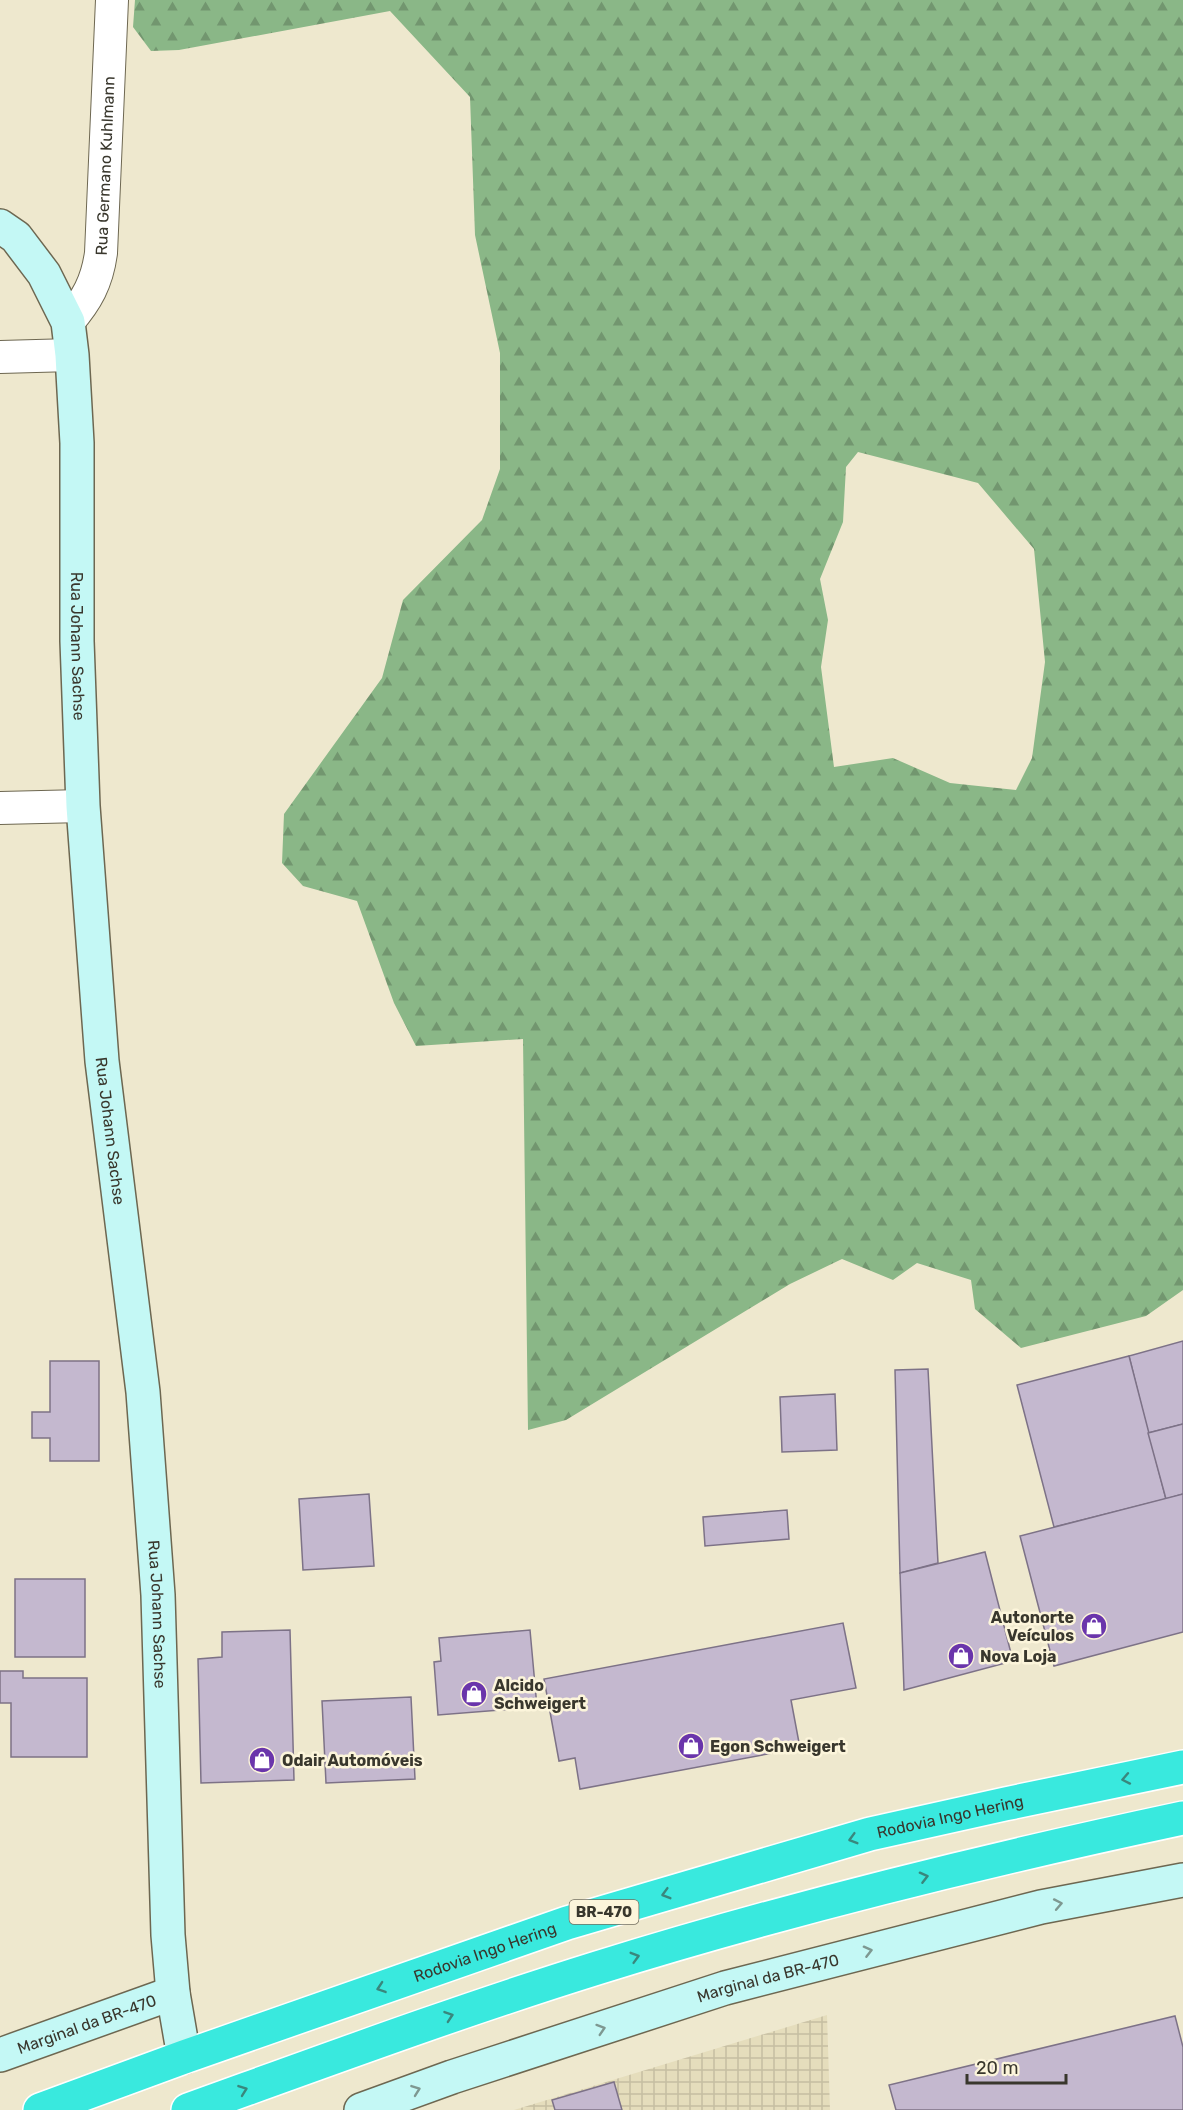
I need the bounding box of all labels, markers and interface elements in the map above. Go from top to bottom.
street label: Rua Germano Kuhlmann [91,76,118,256]
street label: Rua Johann Sachse [68,572,89,721]
street label: Rua Johann Sachse [92,1056,129,1206]
street label: Rua Johann Sachse [144,1539,170,1689]
place label: Autonorte Veículos [991,1608,1074,1645]
shop icon: Autonorte Veículos [1079,1611,1109,1641]
shop icon: Nova Loja [946,1641,976,1671]
place label: Nova Loja [980,1647,1057,1666]
place label: Alcido Schweigert [494,1676,586,1713]
shop icon: Alcido Schweigert [459,1679,489,1709]
shop icon: Egon Schweigert [676,1731,706,1761]
place label: Egon Schweigert [710,1737,846,1756]
shop icon: Odair Automóveis [247,1745,277,1775]
place label: Odair Automóveis [282,1751,423,1770]
one-way arrow [1121,1771,1131,1784]
street label: Rodovia Ingo Hering [875,1791,1025,1842]
one-way arrow [848,1832,859,1844]
one-way arrow [919,1872,929,1885]
one-way arrow [661,1887,672,1899]
one-way arrow [1052,1898,1062,1911]
road number: BR-470 [570,1900,638,1924]
street label: Rodovia Ingo Hering [411,1918,559,1986]
one-way arrow [863,1945,873,1958]
street label: Marginal da BR-470 [694,1950,841,2006]
one-way arrow [630,1952,640,1965]
one-way arrow [377,1981,387,1993]
street label: Marginal da BR-470 [15,1990,159,2058]
one-way arrow [443,2011,454,2024]
one-way arrow [595,2023,606,2036]
scale bar [967,2047,1066,2085]
text: 20 m [976,2057,1018,2079]
one-way arrow [237,2085,248,2097]
one-way arrow [410,2085,420,2098]

